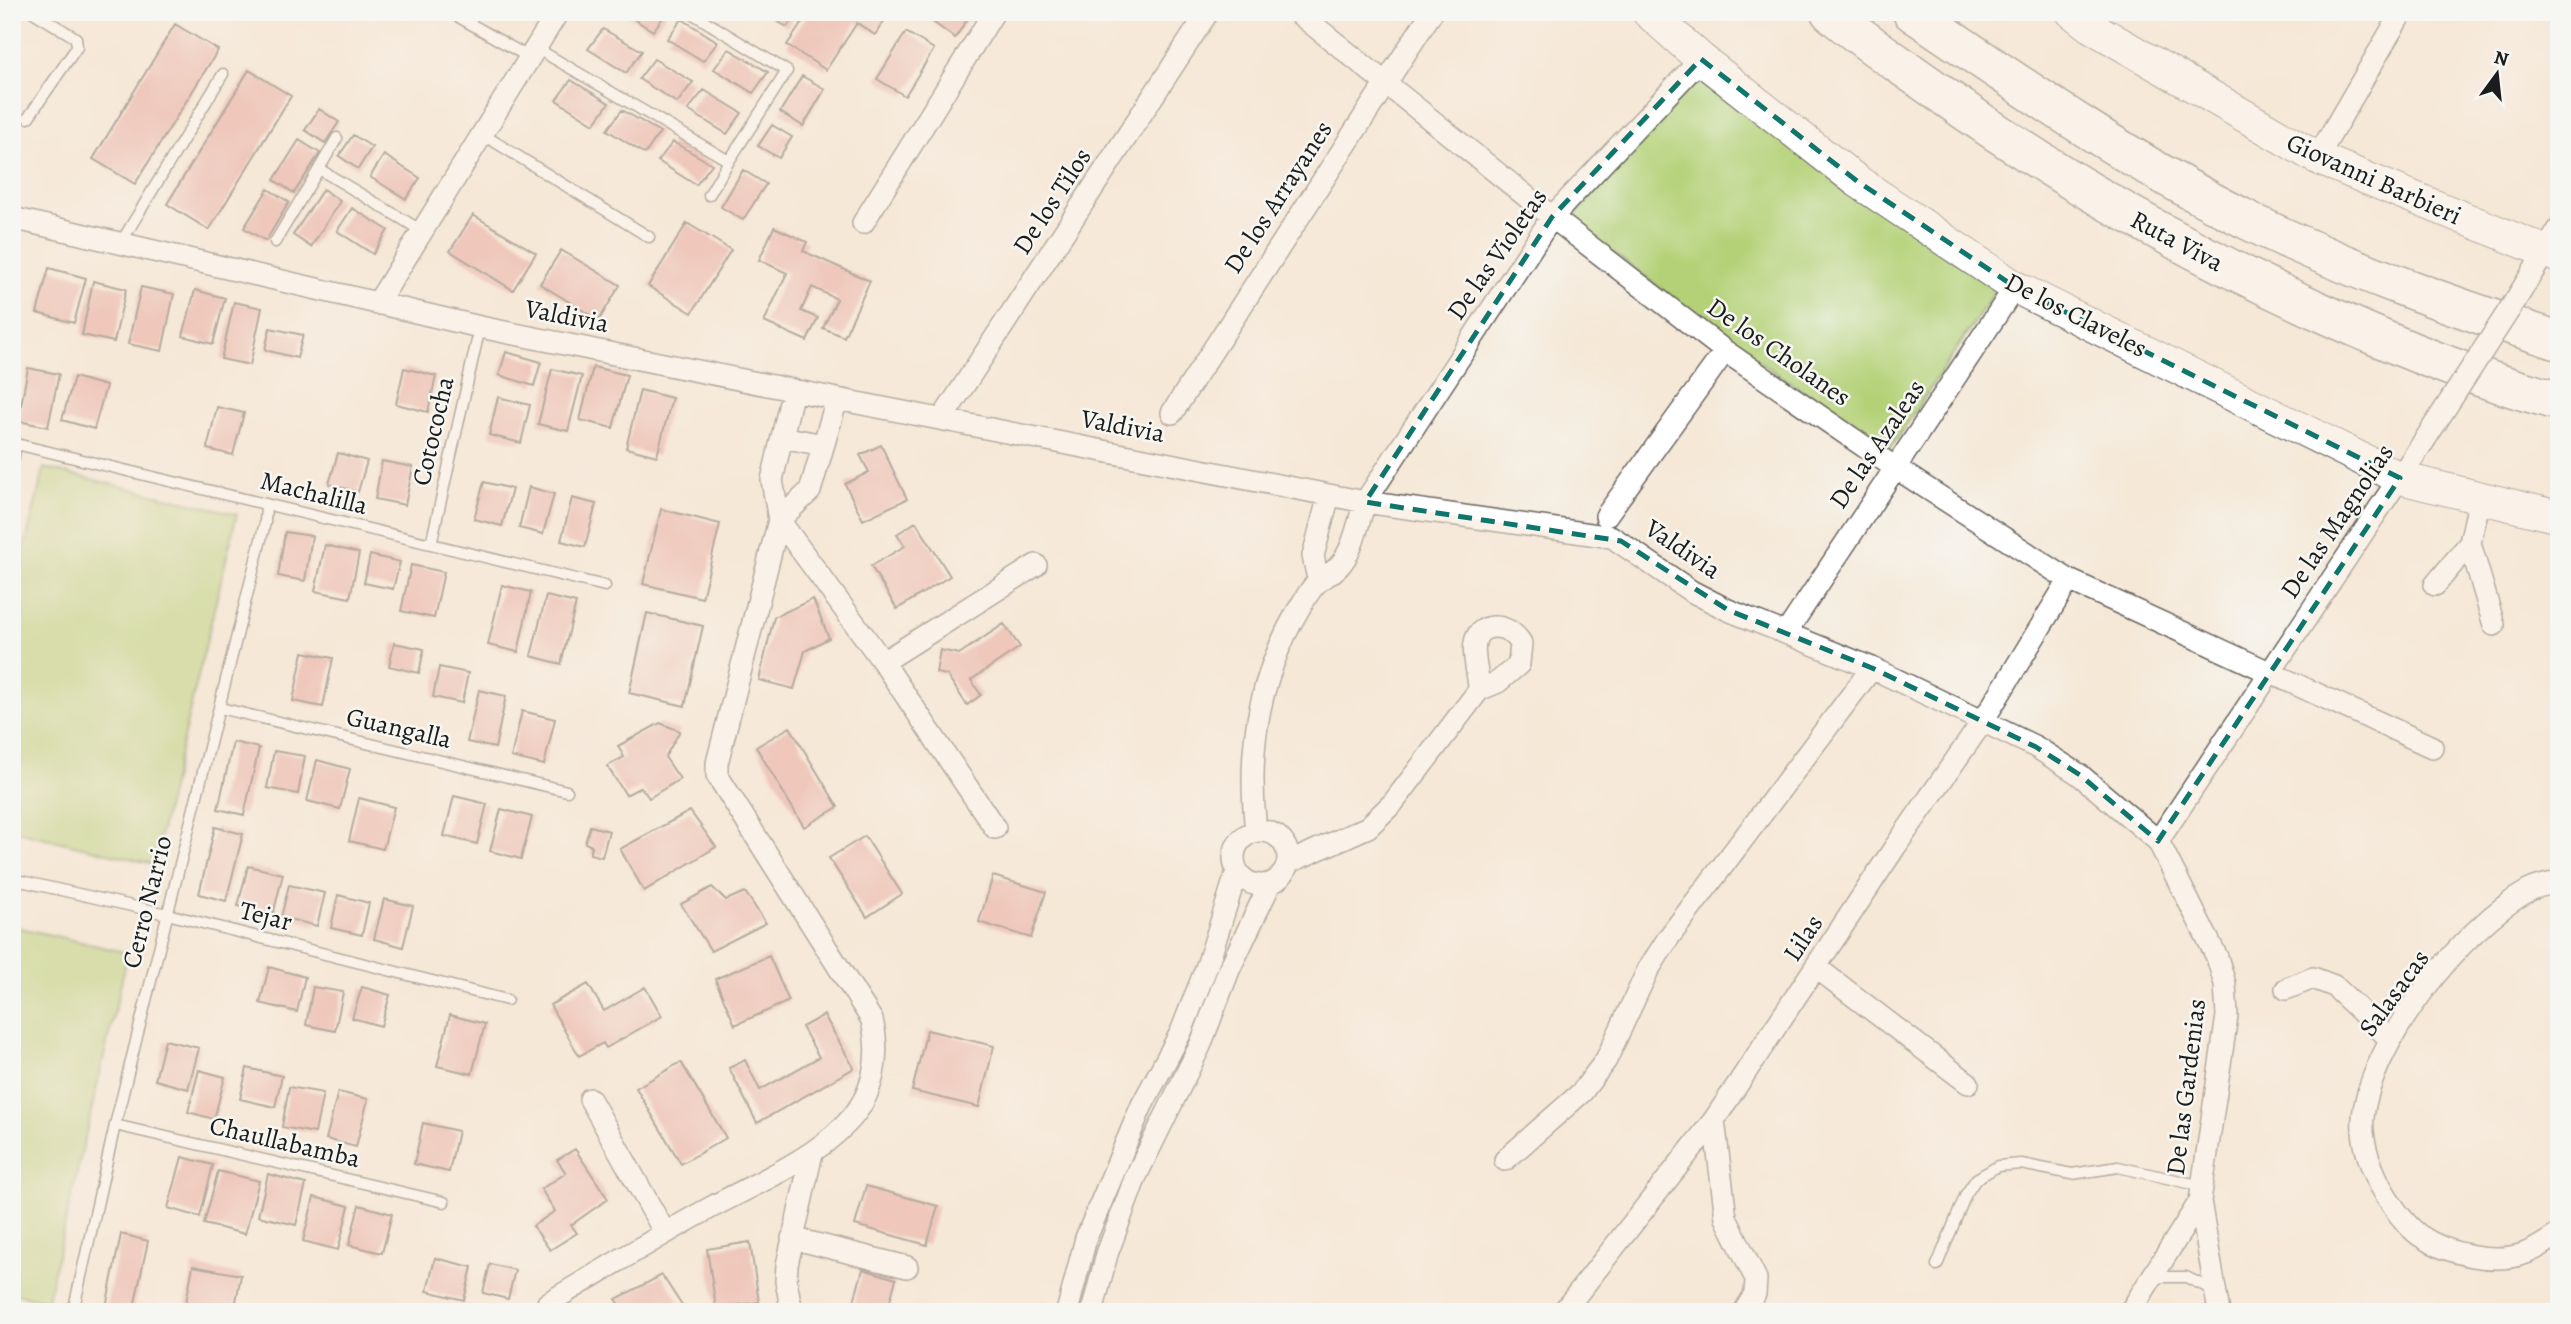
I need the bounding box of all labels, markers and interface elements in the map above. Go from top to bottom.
north arrow [2462,38,2532,108]
text: N [2491,44,2511,73]
street label: De los Arrayanes [1216,114,1340,280]
street label: Giovanni Barbieri [2281,125,2467,233]
street label: De los Tilos [1005,141,1099,261]
street label: De las Violetas [1439,181,1555,327]
street label: Ruta Viva [2124,202,2230,280]
street label: De los Claveles [1999,264,2153,366]
street label: De los Cholanes [1700,290,1858,414]
street label: Valdivia [521,291,612,341]
street label: De las Azaleas [1821,372,1933,516]
street label: Cotococha [403,373,463,489]
street label: Valdivia [1077,401,1168,451]
street label: De las Magnolias [2272,437,2402,605]
street label: Machalilla [257,463,371,523]
street label: Valdivia [1637,510,1728,587]
street label: Guangalla [343,699,455,757]
street label: Cerro Narrio [114,832,180,972]
street label: Tejar [236,893,296,939]
street label: Lilas [1775,908,1831,968]
street label: Salasacas [2351,942,2437,1044]
street label: De las Gardenias [2158,997,2214,1177]
street label: Chaullabamba [206,1108,364,1176]

